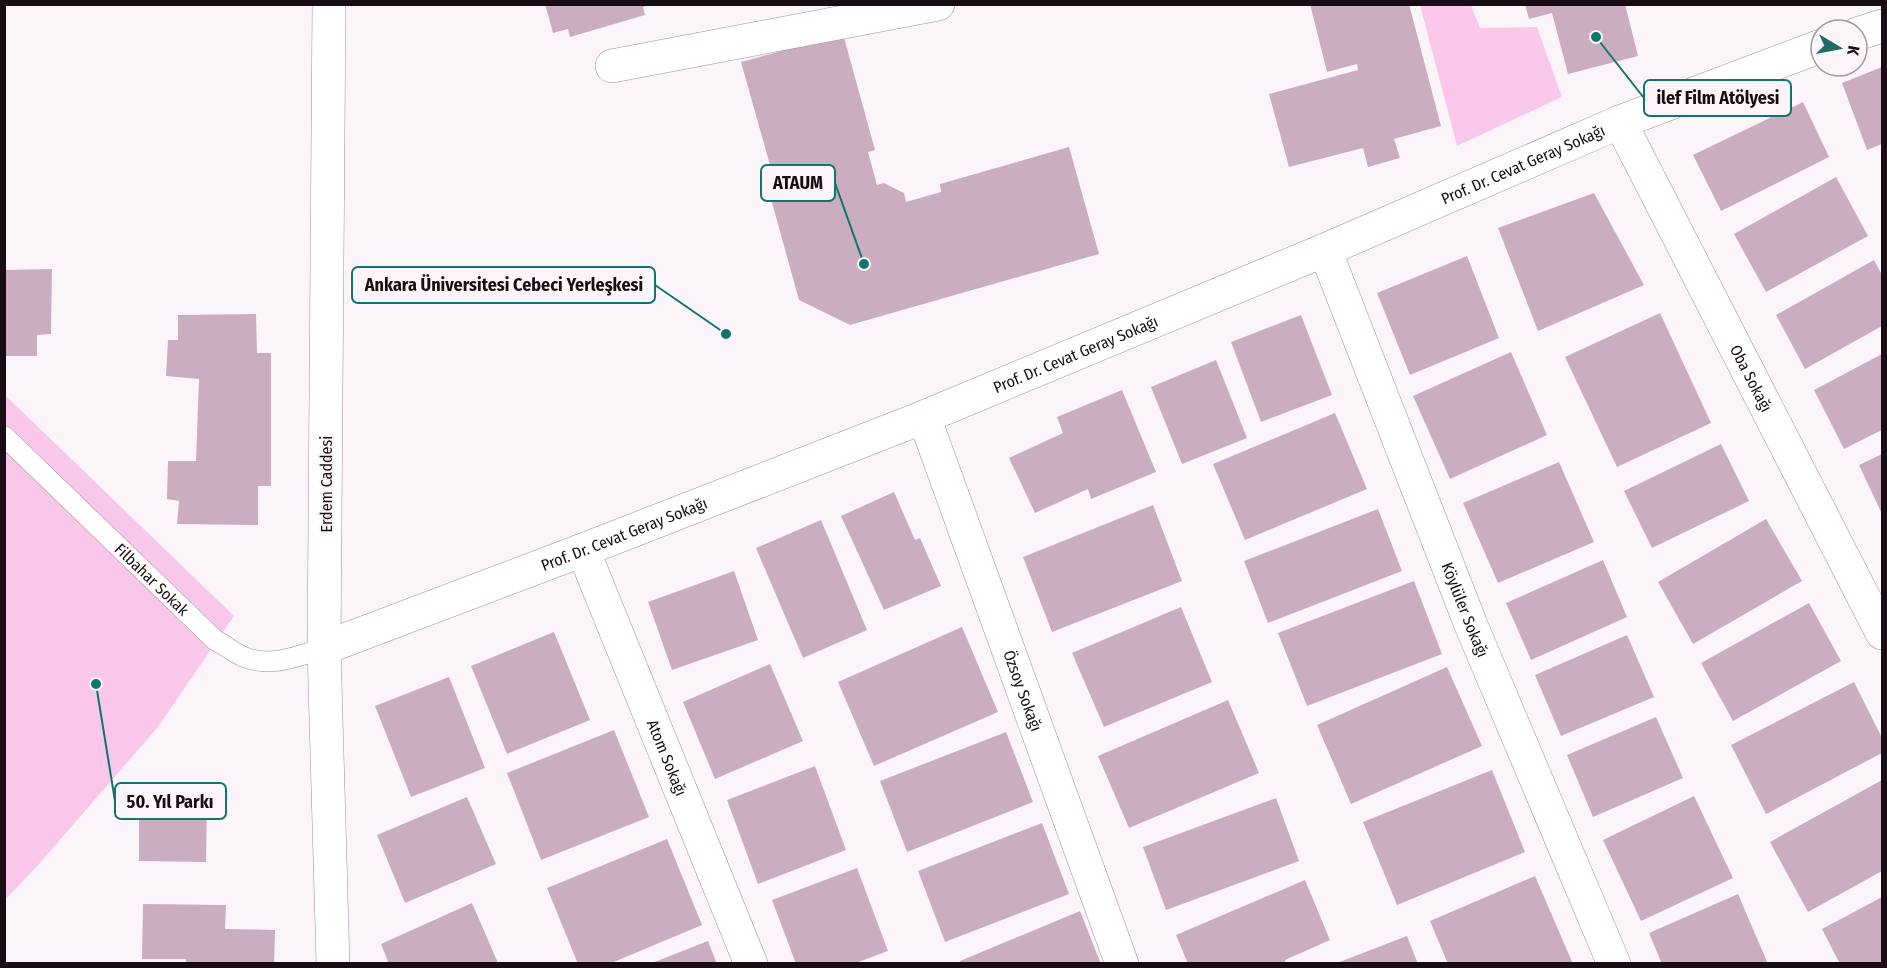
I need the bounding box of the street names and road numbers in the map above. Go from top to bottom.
street label: Prof. Dr. Cevat Geray Sokağı [1438,120,1608,208]
street label: Prof. Dr. Cevat Geray Sokağı [990,311,1161,397]
street label: Oba Sokağı [1726,342,1776,415]
street label: Erdem Caddesi [317,436,336,532]
street label: Prof. Dr. Cevat Geray Sokağı [538,493,710,575]
street label: Filbahar Sokak [111,539,193,620]
street label: Köylüler Sokağı [1438,559,1493,660]
street label: Özsoy Sokağı [1000,647,1046,734]
street label: Atom Sokağı [643,717,691,799]

